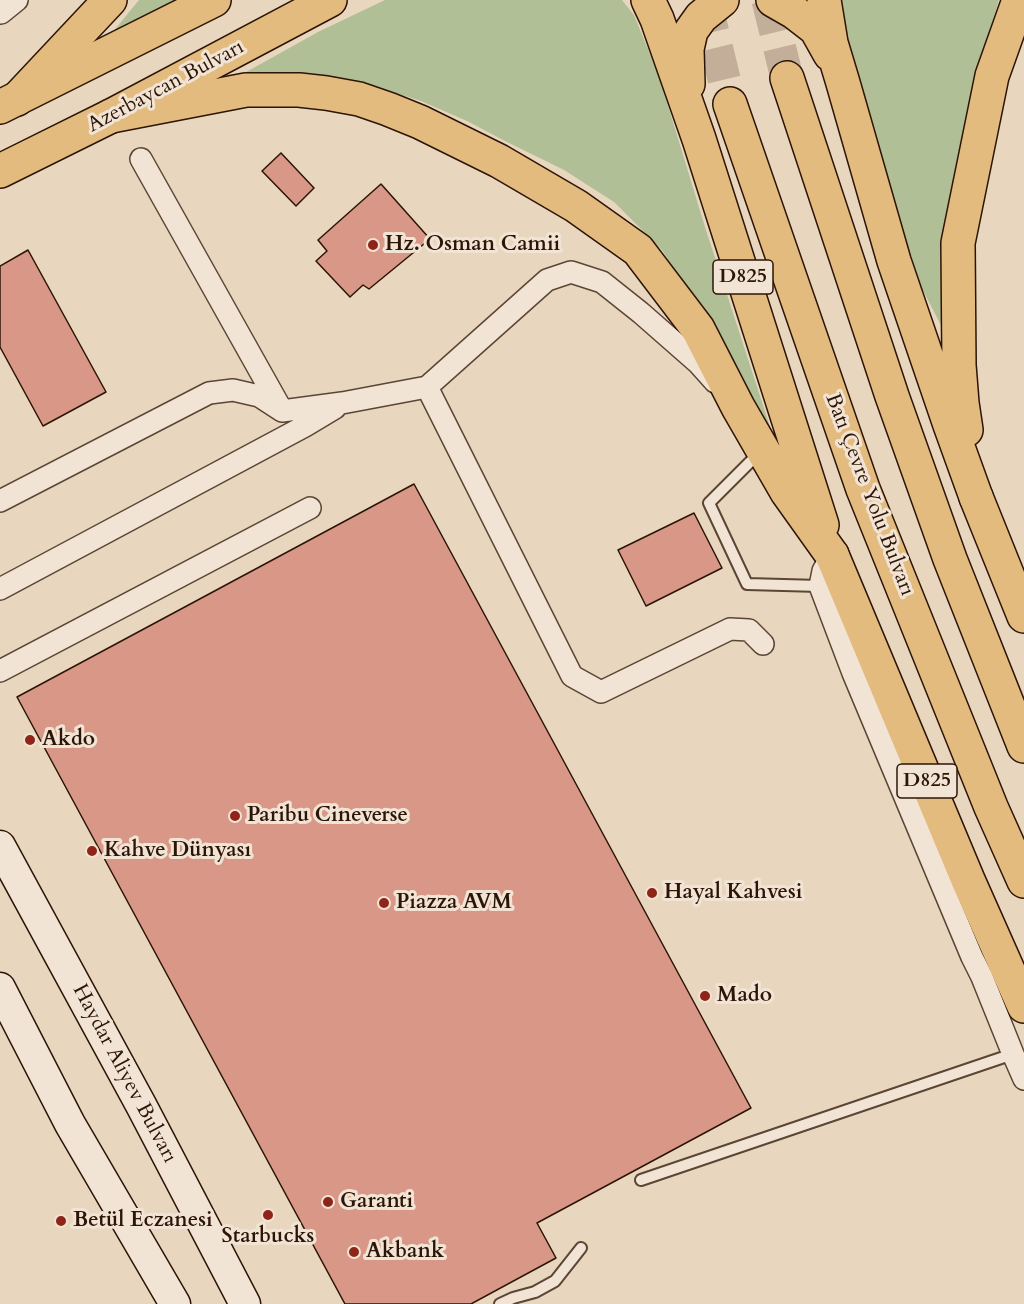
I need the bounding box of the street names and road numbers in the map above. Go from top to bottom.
street label: Azerbaycan Bulvarı [83,35,249,139]
road number: D825 [713,260,773,294]
street label: Batı Çevre Yolu Bulvarı [819,390,919,600]
road number: D825 [897,764,957,798]
street label: Haydar Aliyev Bulvarı [66,980,182,1168]

